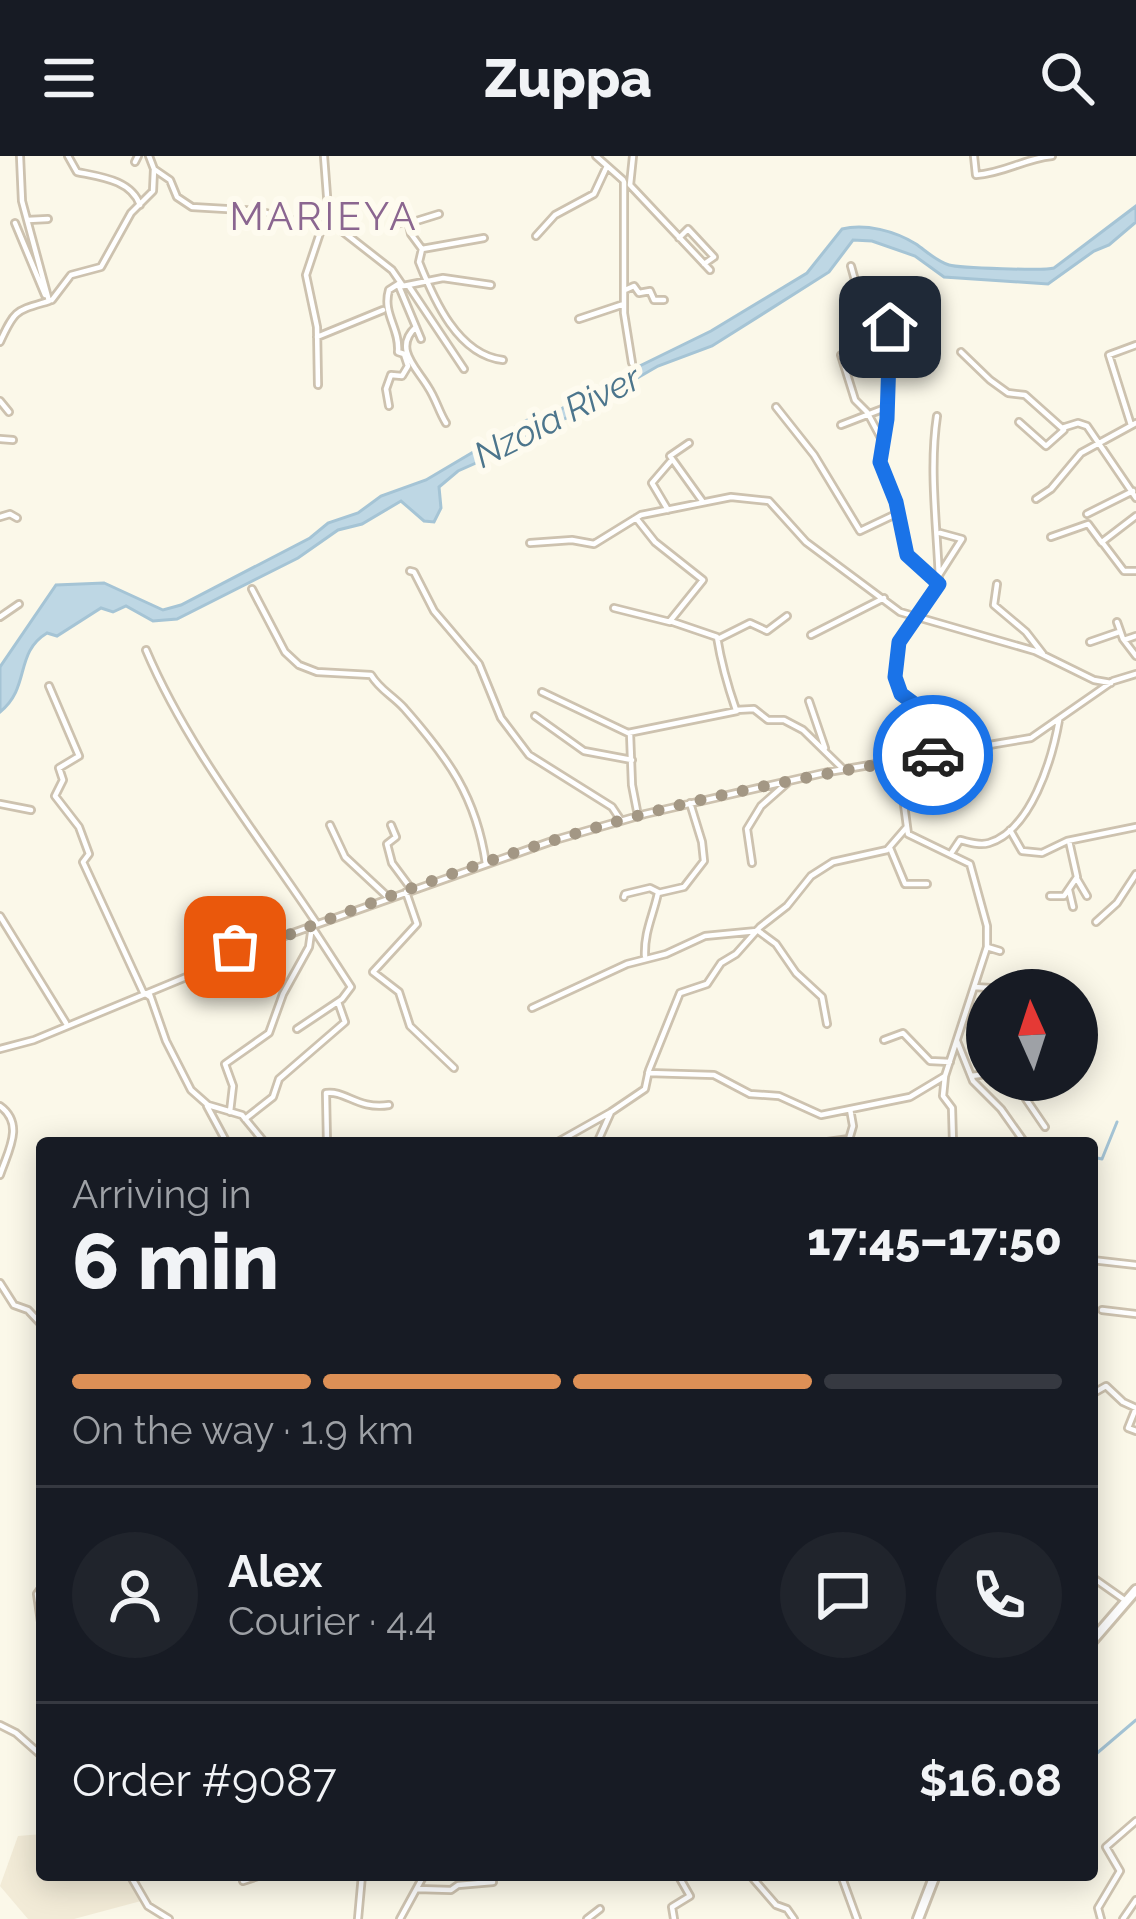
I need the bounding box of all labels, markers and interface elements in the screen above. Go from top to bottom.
icon: menu [36,45,102,111]
icon: search [1034,45,1100,111]
text: Zuppa [484,46,652,110]
district label: MARIEYA [229,193,419,239]
pin [839,276,941,378]
icon: home [857,294,923,360]
water label: Nzoia River [467,355,649,476]
courier [873,695,993,815]
icon: car [900,722,966,788]
pin [184,896,286,998]
icon: bag [202,914,268,980]
north arrow [966,969,1098,1101]
map controls [966,969,1098,1101]
text: Arriving in [72,1171,252,1217]
text: 17:45–17:50 [807,1213,1062,1266]
text: 6 min [72,1216,279,1307]
text: On the way · 1.9 km [72,1407,414,1453]
button: person [72,1532,198,1658]
button: chat [780,1532,906,1658]
button: phone [936,1532,1062,1658]
text: Alex [228,1545,322,1598]
text: Courier · 4.4 [228,1598,436,1644]
text: Order #9087 [72,1754,337,1807]
text: $16.08 [919,1754,1062,1807]

